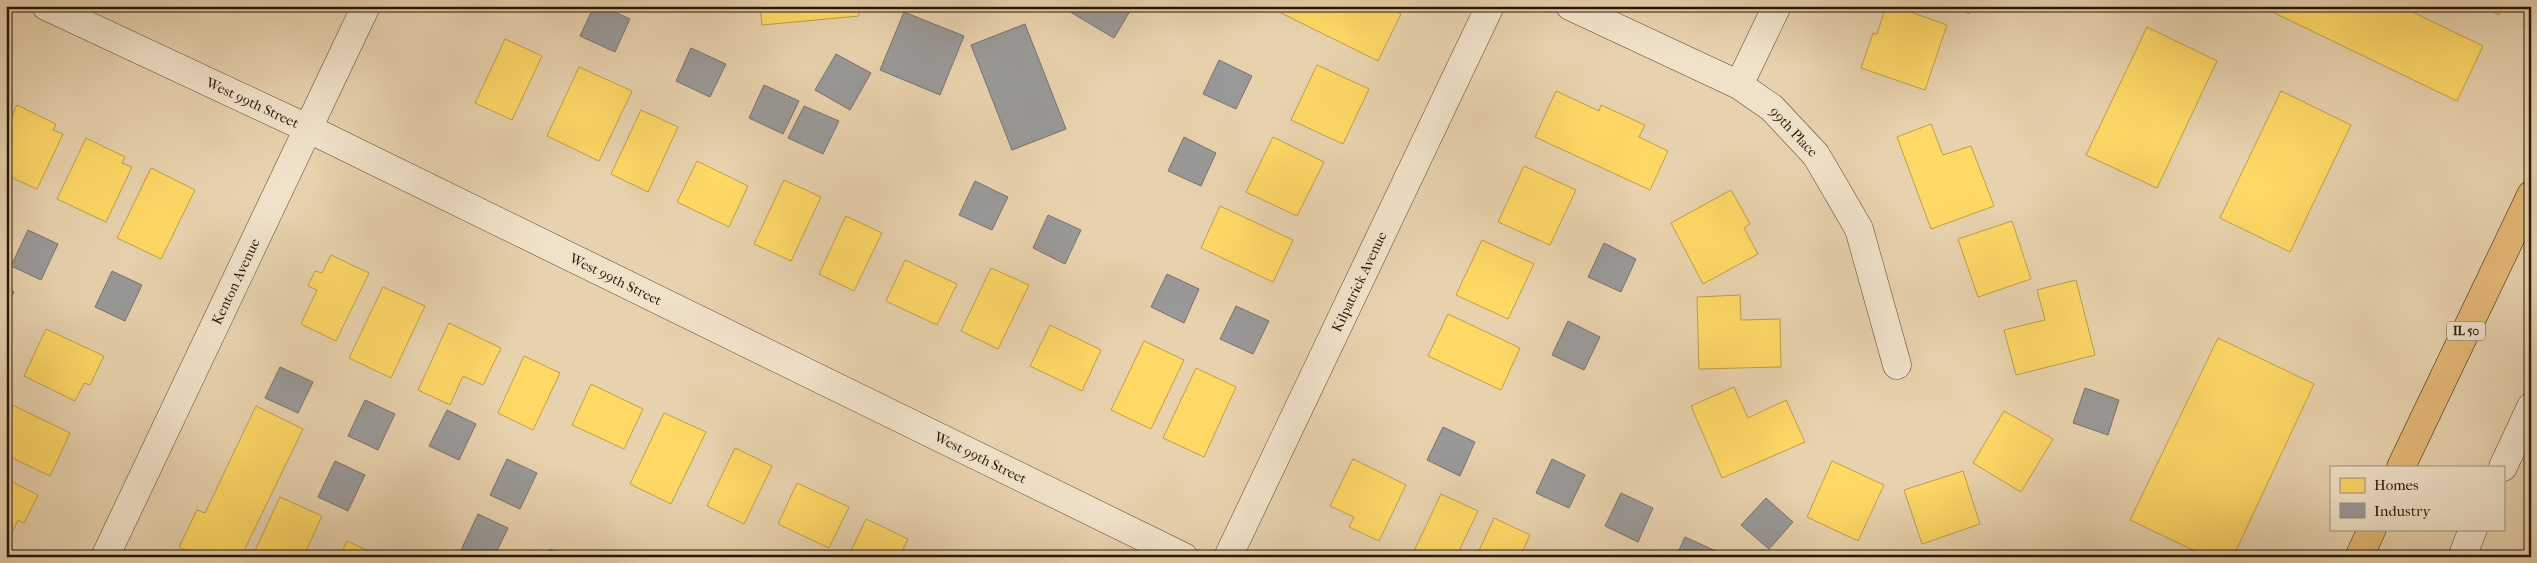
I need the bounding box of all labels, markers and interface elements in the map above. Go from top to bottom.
street label: West 99th Street [203,73,302,132]
street label: 99th Place [1766,103,1822,160]
street label: Kilpatrick Avenue [1328,229,1390,334]
street label: Kenton Avenue [208,235,263,327]
street label: West 99th Street [566,249,665,309]
road number: IL 50 [2447,322,2485,341]
street label: West 99th Street [931,427,1029,487]
legend [2330,466,2504,530]
text: Homes [2374,476,2419,494]
text: Industry [2374,502,2431,520]

